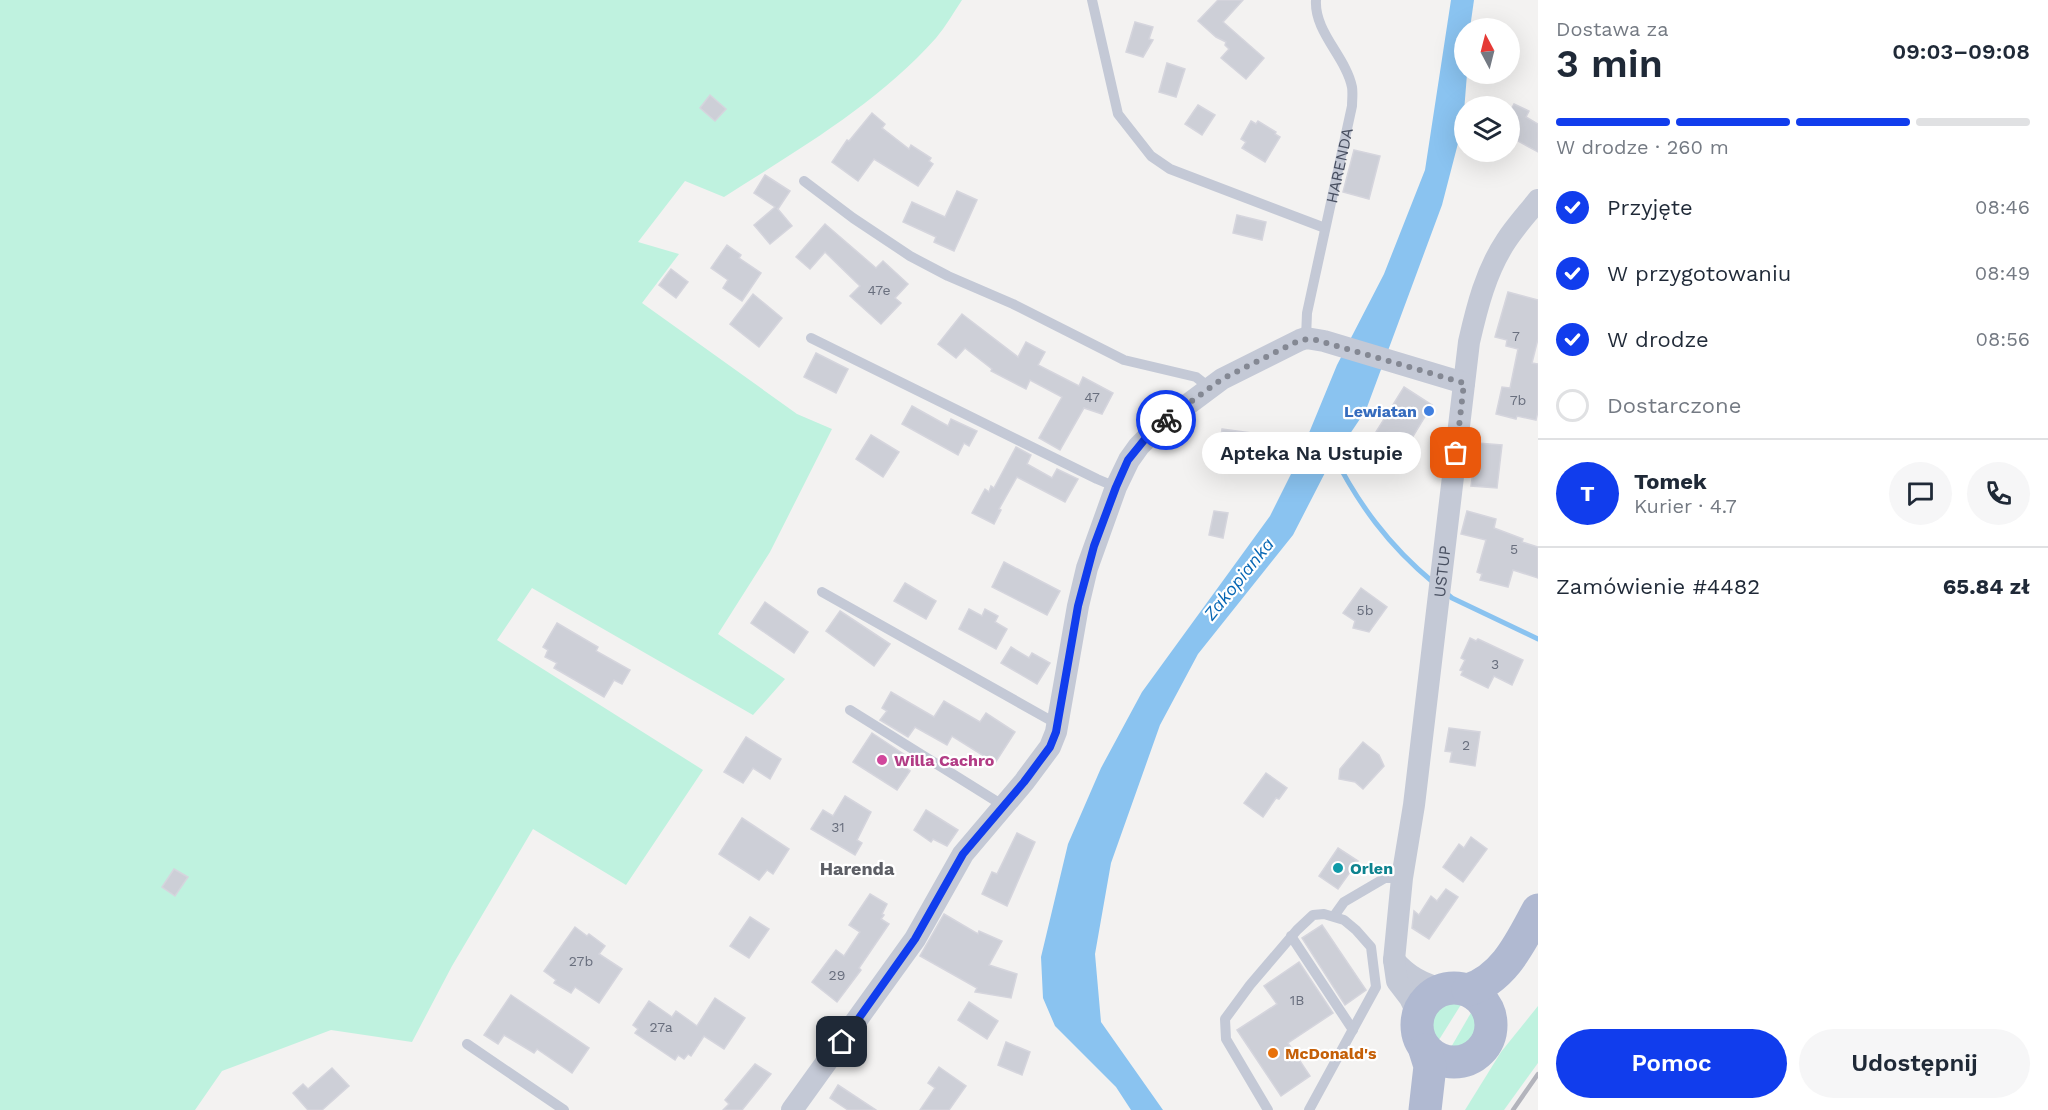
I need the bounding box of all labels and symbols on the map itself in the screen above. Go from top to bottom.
north arrow [1454,18,1520,84]
street label: HARENDA [1322,126,1357,205]
house number: 47e [867,282,891,298]
house number: 7 [1512,328,1520,344]
house number: 47 [1084,389,1100,405]
courier [1136,390,1196,450]
house number: 7b [1510,392,1526,408]
place label: Lewiatan [1344,402,1417,421]
marker: Lewiatan [1422,404,1436,418]
pin [1430,427,1481,478]
callout: Apteka Na Ustupie [1201,432,1420,474]
water label: Zakopianka [1199,533,1278,625]
house number: 5 [1510,541,1518,557]
street label: USTUP [1430,544,1455,598]
house number: 5b [1357,602,1373,618]
house number: 3 [1491,656,1499,672]
house number: 2 [1462,737,1470,753]
place label: Willa Cachro [894,751,995,770]
marker: Willa Cachro [875,753,889,767]
house number: 31 [831,819,845,835]
district label: Harenda [820,858,895,879]
place label: Orlen [1350,859,1393,878]
marker: Orlen [1331,861,1345,875]
house number: 27b [569,953,593,969]
house number: 29 [829,967,845,983]
house number: 1B [1290,992,1304,1008]
pin [816,1016,867,1067]
house number: 27a [649,1019,673,1035]
place label: McDonald's [1285,1044,1377,1063]
marker: McDonald's [1266,1046,1280,1060]

